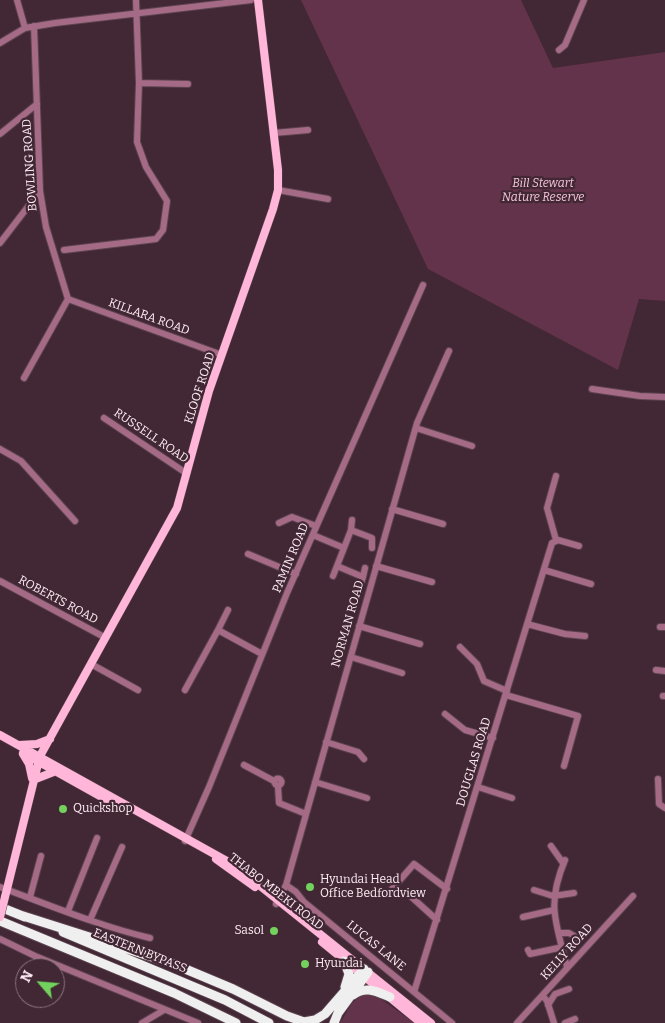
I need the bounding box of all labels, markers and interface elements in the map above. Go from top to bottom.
street label: BOWLING ROAD [20,118,40,212]
park label: Bill Stewart Nature Reserve [502,177,584,205]
street label: KILLARA ROAD [106,296,192,338]
street label: KLOOF ROAD [182,350,218,426]
street label: RUSSELL ROAD [111,406,191,466]
street label: PAMIN ROAD [270,521,312,595]
street label: ROBERTS ROAD [16,573,100,627]
street label: NORMAN ROAD [329,579,367,669]
street label: DOUGLAS ROAD [454,716,494,808]
place label: Quickshop [73,802,133,816]
marker: Quickshop [57,803,69,815]
street label: THABO MBEKI ROAD [226,851,326,933]
place label: Hyundai Head Office Bedfordview [320,873,426,901]
marker: Hyundai Head Office Bedfordview [304,881,316,893]
street label: LUCAS LANE [344,918,408,974]
street label: KELLY ROAD [538,921,596,983]
place label: Sasol [234,924,264,938]
marker: Sasol [268,925,280,937]
street label: EASTERN BYPASS [91,926,189,976]
place label: Hyundai [315,957,363,971]
north arrow [15,958,65,1008]
marker: Hyundai [299,958,311,970]
text: N [17,968,37,985]

